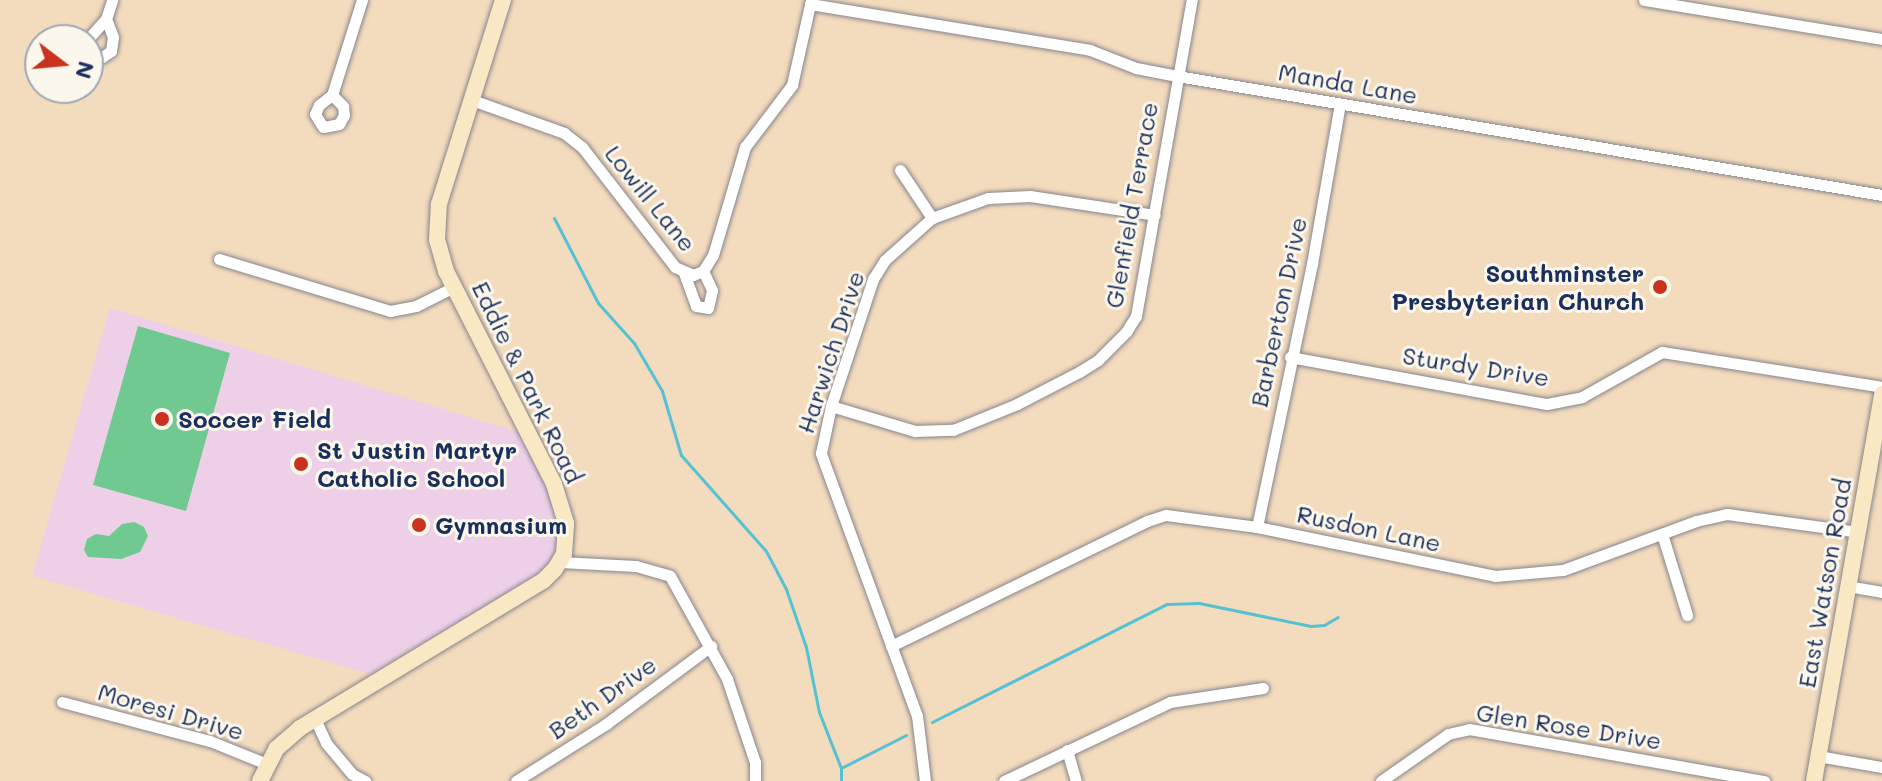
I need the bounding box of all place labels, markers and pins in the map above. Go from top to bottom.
place label: Southminster Presbyterian Church [1391,259,1644,315]
marker: Southminster Presbyterian Church [1651,278,1669,296]
place label: Soccer Field [178,405,331,433]
marker: Soccer Field [153,410,171,428]
place label: St Justin Martyr Catholic School [317,436,517,492]
marker: St Justin Martyr Catholic School [292,455,310,473]
place label: Gymnasium [435,511,567,539]
marker: Gymnasium [410,516,428,534]

